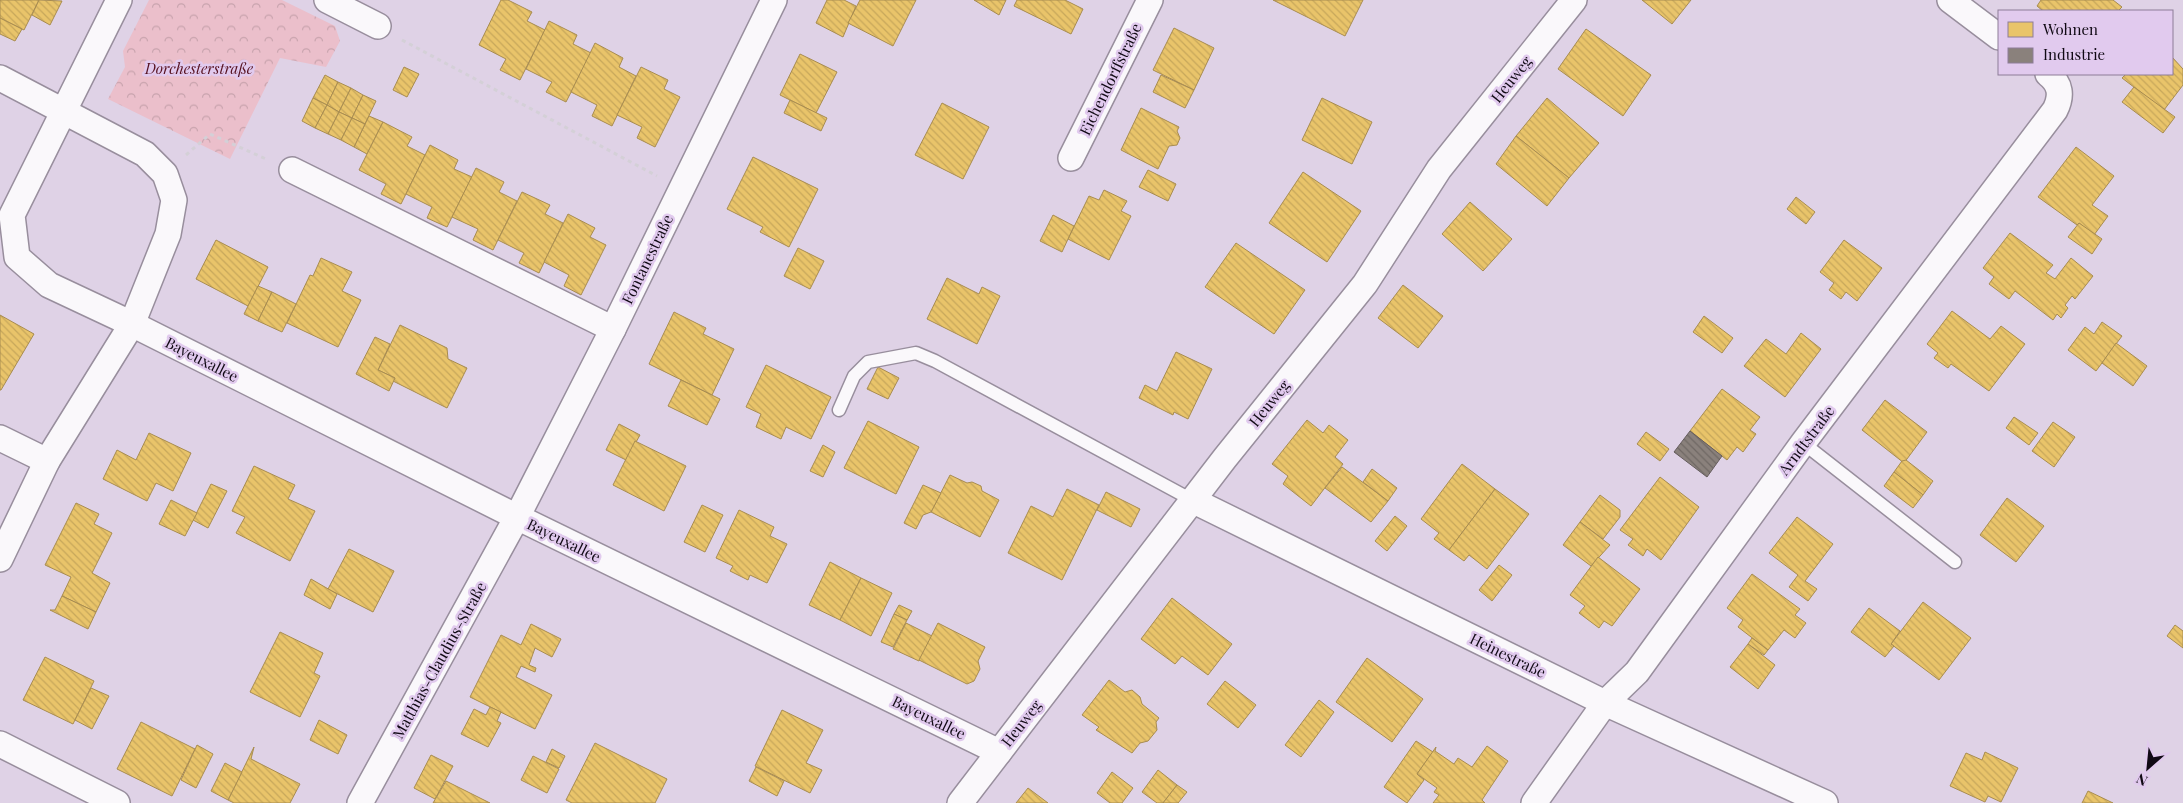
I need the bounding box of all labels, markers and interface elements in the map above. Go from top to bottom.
legend [1998,10,2173,75]
text: Wohnen [2042,19,2098,39]
street label: Eichendorffstraße [1074,20,1146,138]
text: Industrie [2043,44,2105,64]
street label: Heuweg [1486,52,1536,106]
park label: Dorchesterstraße [144,58,254,78]
street label: Fontanestraße [617,211,677,307]
street label: Bayeuxallee [162,332,242,386]
street label: Heuweg [1244,376,1294,430]
street label: Arndtstraße [1773,401,1839,479]
street label: Bayeuxallee [524,514,604,566]
street label: Matthias-Claudius-Straße [388,578,490,742]
street label: Heinestraße [1467,628,1549,682]
street label: Bayeuxallee [889,691,969,743]
street label: Heuweg [996,695,1046,751]
north arrow [2123,743,2173,793]
text: N [2133,769,2151,791]

